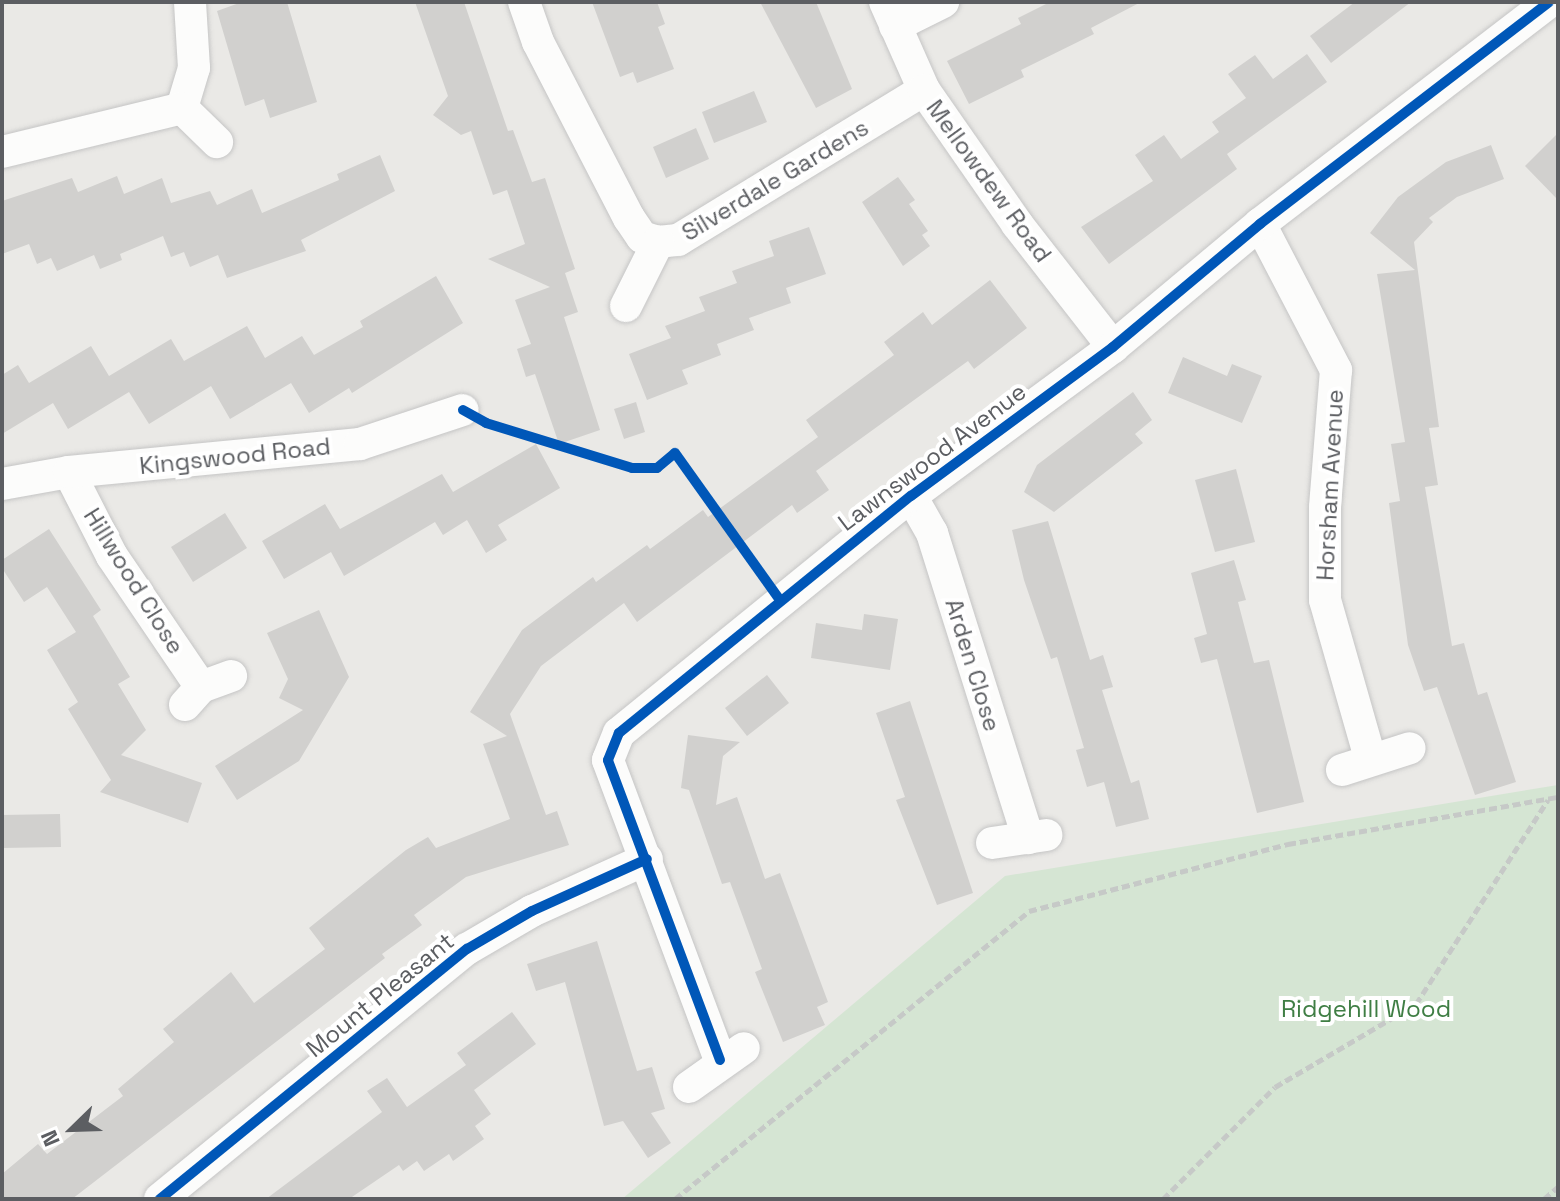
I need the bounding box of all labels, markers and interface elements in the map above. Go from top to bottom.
street label: Mellowdew Road [920,94,1058,268]
street label: Silverdale Gardens [676,113,874,247]
street label: Lawnswood Avenue [832,377,1032,537]
street label: Horsham Avenue [1311,388,1349,582]
street label: Kingswood Road [138,432,332,480]
street label: Hillwood Close [78,503,190,659]
street label: Arden Close [939,595,1007,735]
street label: Mount Pleasant [300,927,460,1063]
park label: Ridgehill Wood [1281,995,1451,1023]
north arrow [32,1089,112,1169]
text: N [34,1126,66,1151]

